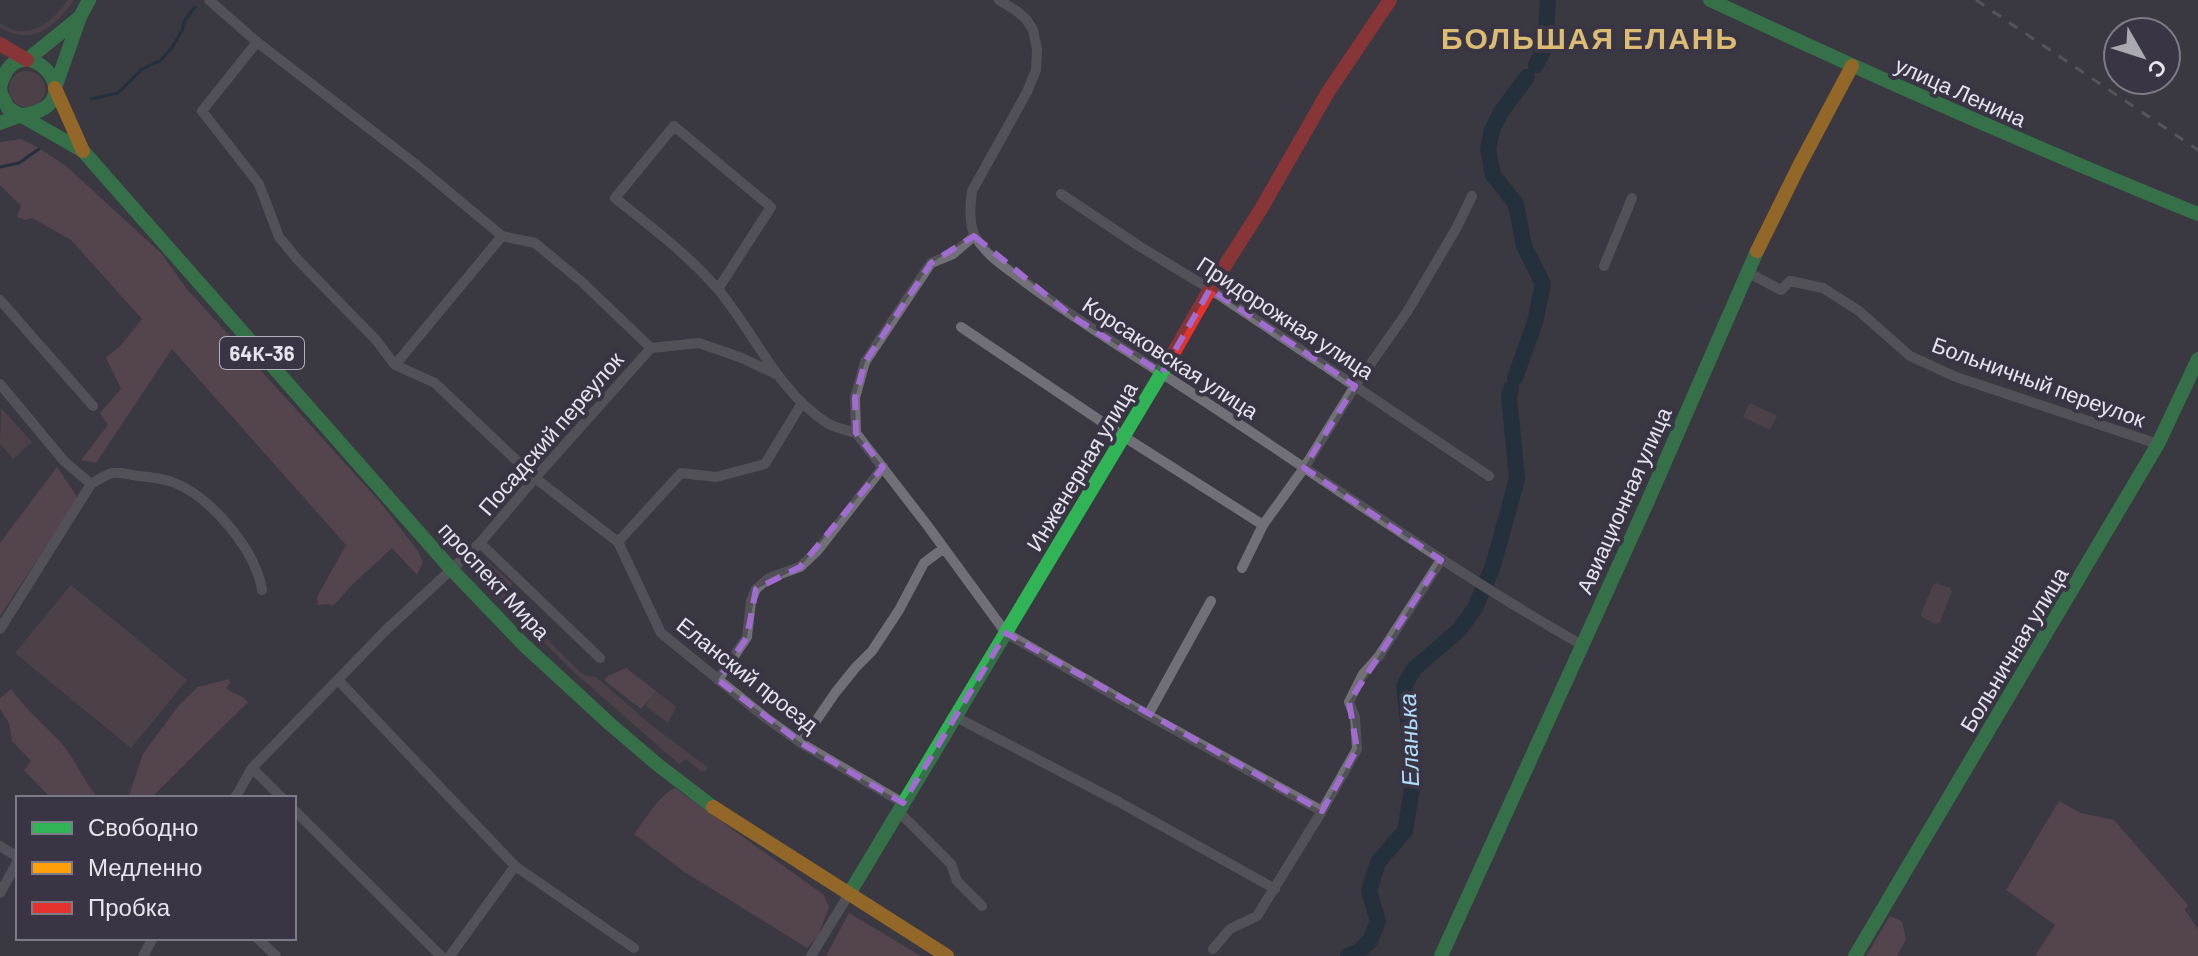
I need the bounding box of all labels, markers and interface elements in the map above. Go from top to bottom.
north arrow [2102,16,2182,96]
district label: БОЛЬШАЯ ЕЛАНЬ [1441,19,1739,55]
street label: улица Ленина [1891,51,2031,133]
text: С [2143,55,2173,84]
street label: Придорожная улица [1192,250,1380,385]
street label: Корсаковская улица [1078,290,1264,425]
street label: Больничный переулок [1929,330,2149,433]
road number: 64К-36 [220,337,304,369]
street label: Посадский переулок [472,346,629,521]
street label: Инженерная улица [1020,376,1143,556]
street label: Авиационная улица [1570,402,1677,598]
street label: проспект Мира [433,516,557,645]
street label: Больничная улица [1954,561,2074,737]
street label: Еланский проезд [672,611,824,738]
water label: Еланька [1392,693,1424,787]
legend [16,796,296,940]
text: Свободно [88,812,198,841]
text: Медленно [88,852,202,881]
text: Пробка [88,892,171,921]

